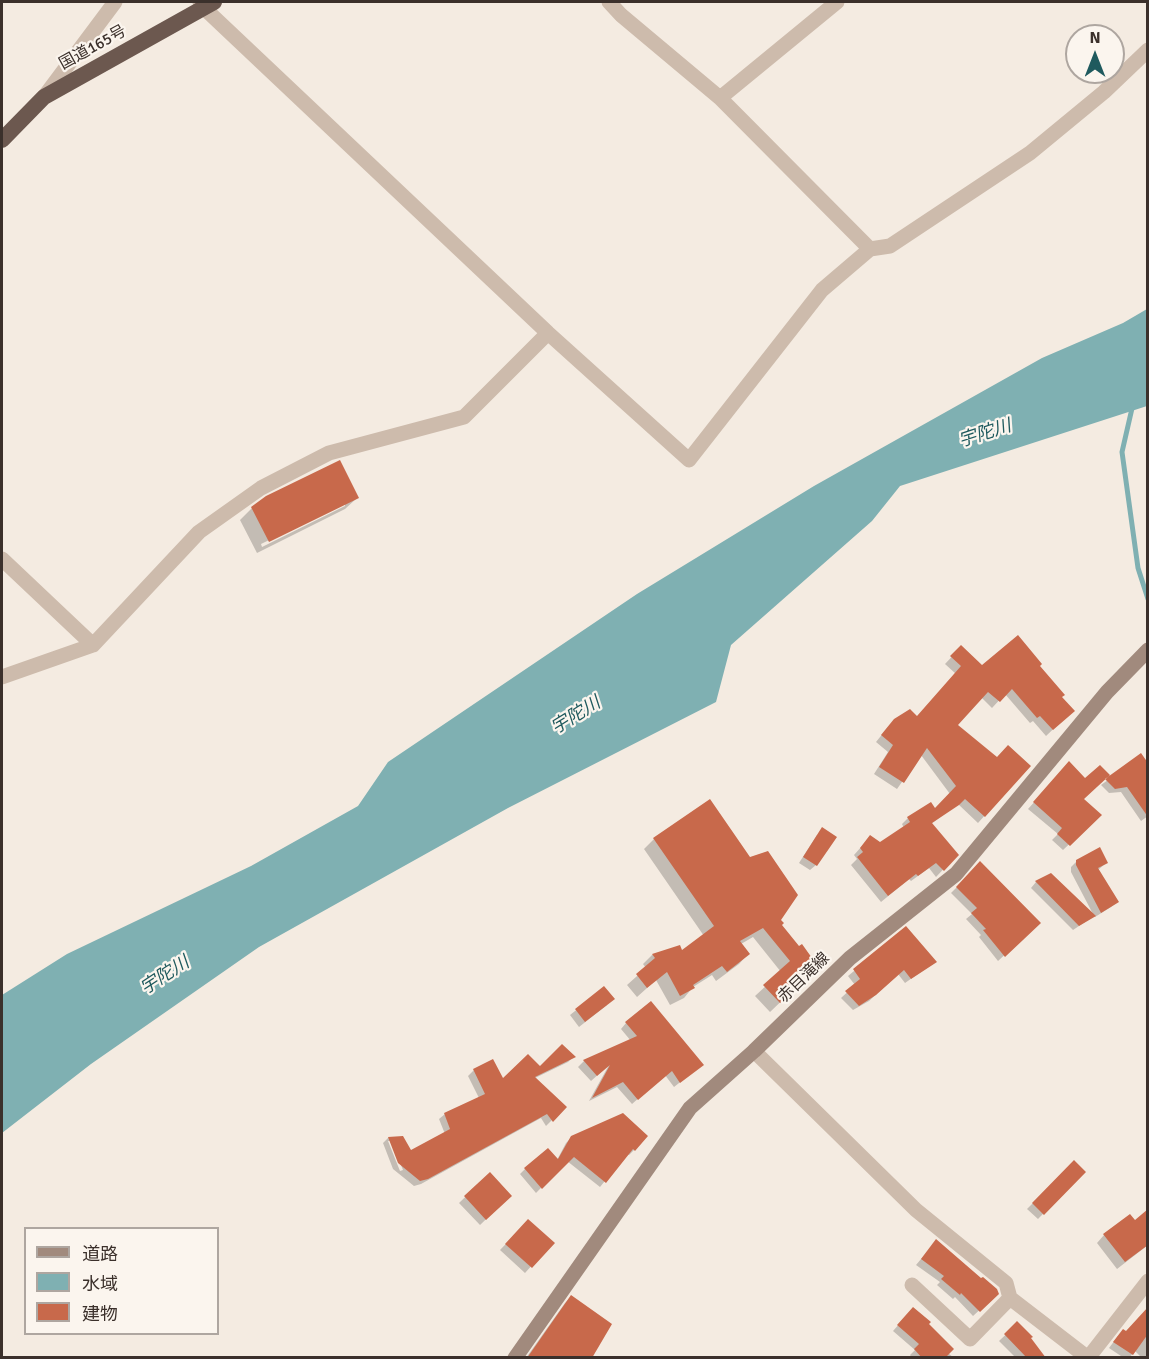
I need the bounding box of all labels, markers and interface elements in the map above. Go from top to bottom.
street label: 国道165号 [56,22,130,74]
north arrow [1065,24,1125,84]
text: N [1089,28,1101,48]
water label: 宇陀川 [956,415,1014,453]
water label: 宇陀川 [547,693,605,739]
street label: 赤目滝線 [774,949,834,1007]
water label: 宇陀川 [136,952,194,1000]
legend [24,1227,219,1335]
text: 道路 [82,1243,118,1265]
text: 水域 [82,1273,118,1295]
text: 建物 [82,1303,118,1325]

